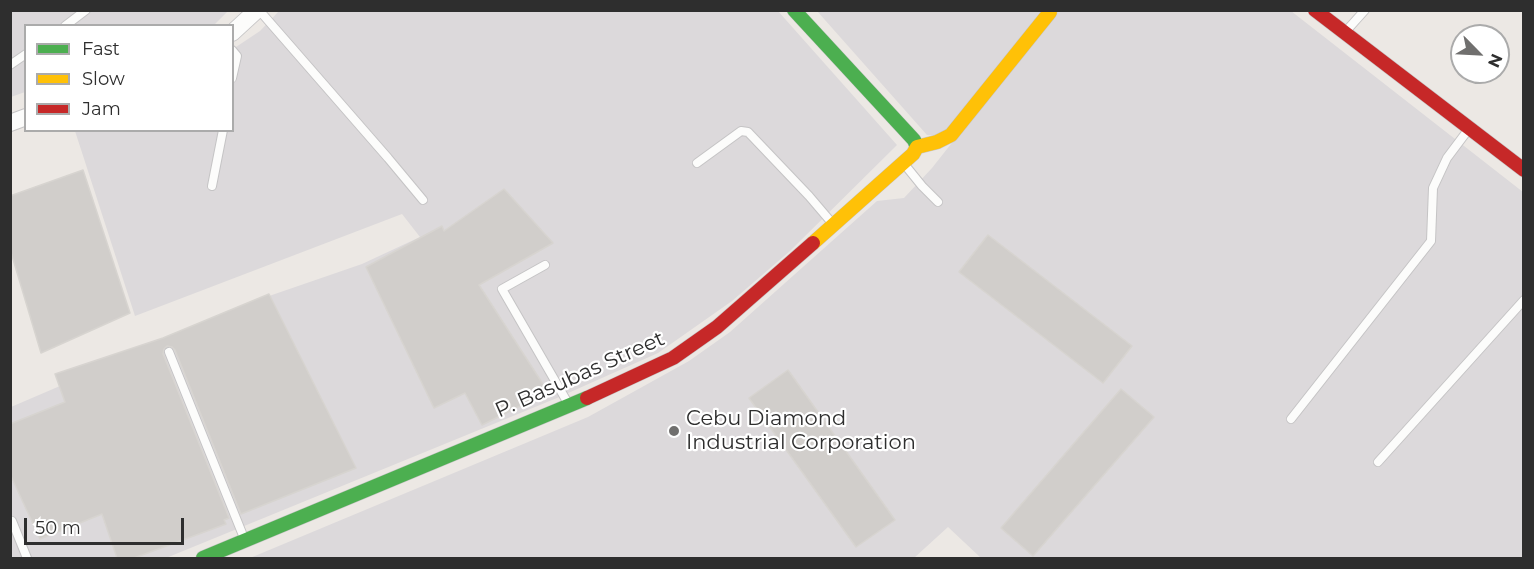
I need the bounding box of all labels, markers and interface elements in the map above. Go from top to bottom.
legend [24,24,234,132]
north arrow [1450,24,1510,84]
text: Fast [82,38,120,60]
text: N [1484,51,1506,70]
text: Slow [82,68,125,90]
text: Jam [82,98,121,120]
street label: P. Basubas Street [491,326,669,424]
place label: Cebu Diamond Industrial Corporation [686,406,916,456]
marker: Cebu Diamond Industrial Corporation [667,424,681,438]
scale bar [27,506,188,544]
text: 50 m [35,517,81,539]

